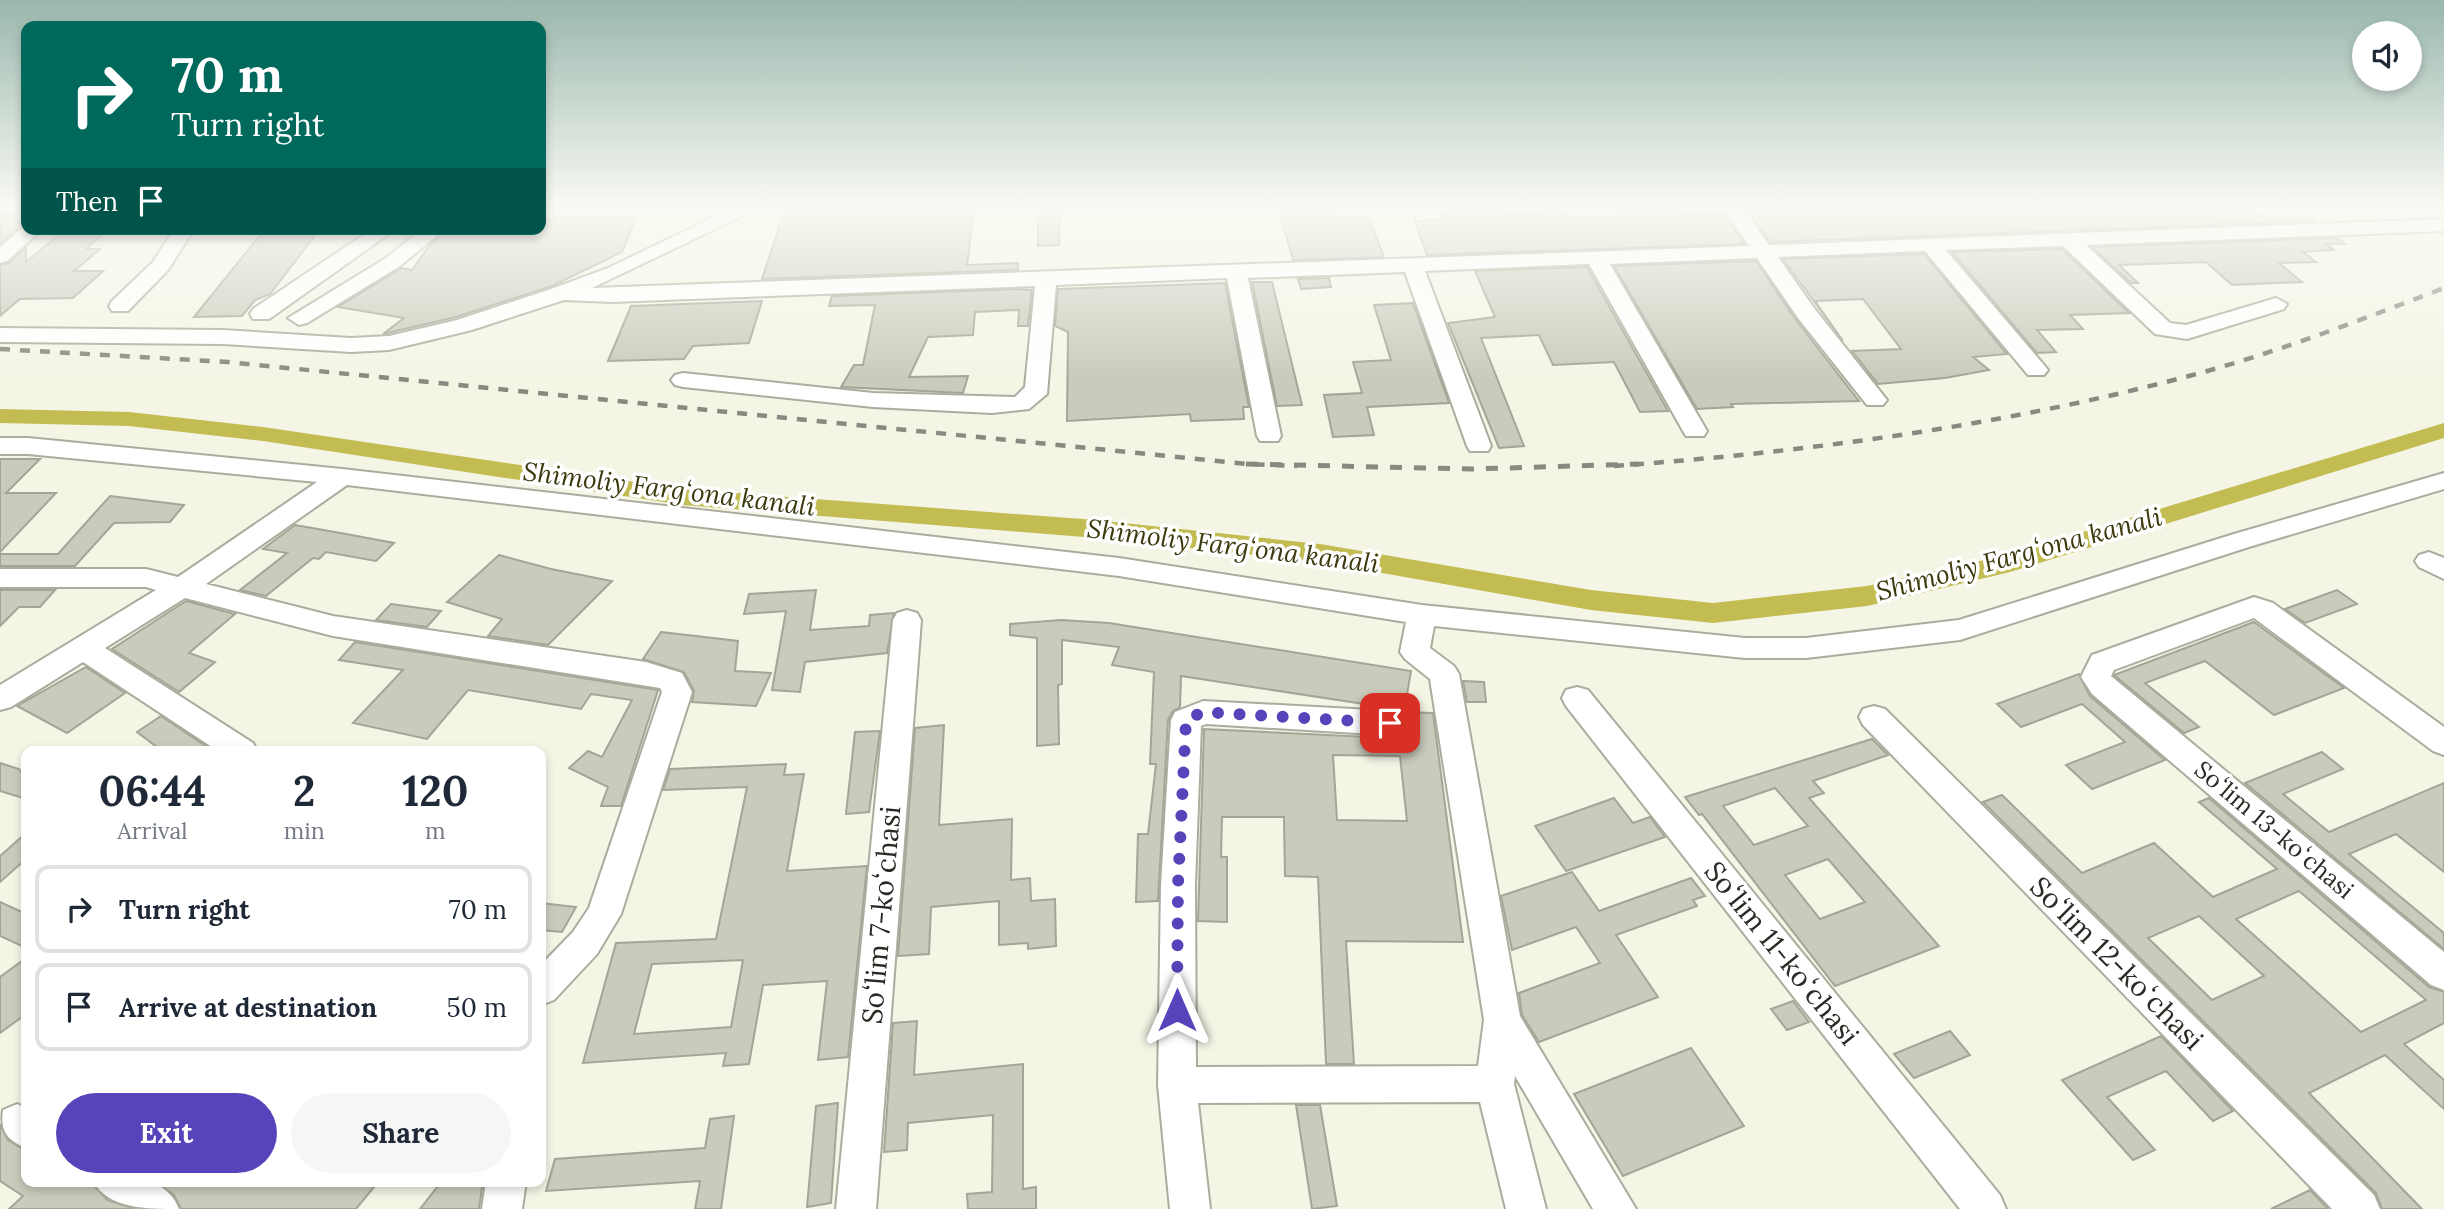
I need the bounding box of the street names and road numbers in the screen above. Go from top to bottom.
street label: Soʻlim 13-koʻchasi [2188,754,2360,905]
street label: Soʻlim 7-koʻchasi [854,805,908,1025]
street label: Soʻlim 11-koʻchasi [1697,854,1867,1052]
street label: Soʻlim 12-koʻchasi [2023,869,2211,1057]

